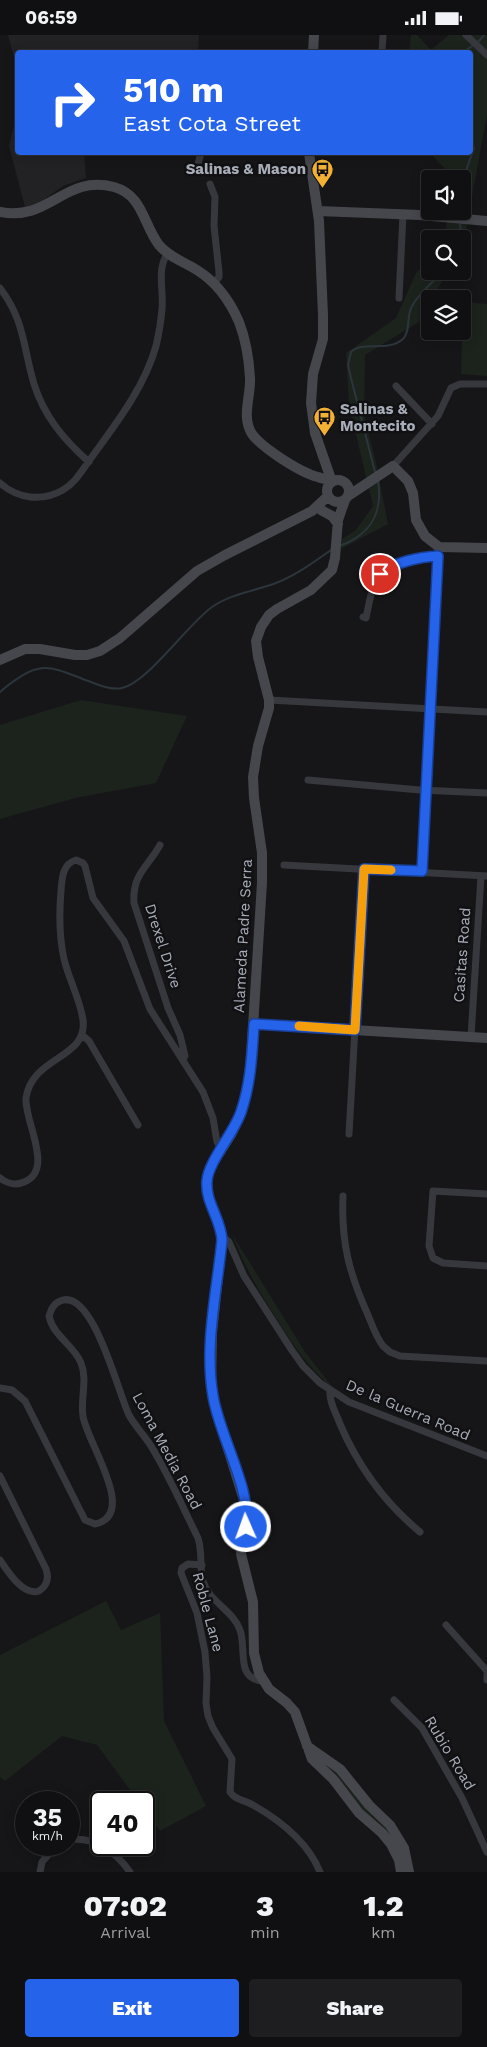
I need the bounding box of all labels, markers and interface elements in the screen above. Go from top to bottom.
text: 06:59 [25,6,77,29]
text: 510 m [123,69,224,111]
icon: right [40,70,105,135]
text: East Cota Street [123,111,301,136]
bus stop icon: Salinas & Mason [310,157,334,188]
place label: Salinas & Mason [186,160,306,178]
map controls [421,170,471,340]
button: sound [421,170,471,220]
button: search [421,230,471,280]
button: layers [421,290,471,340]
place label: Salinas & Montecito [340,400,416,435]
bus stop icon: Salinas & Montecito [312,406,336,437]
pin [359,553,401,595]
icon: arrive [366,560,394,588]
street label: Alameda Padre Serra [230,858,256,1013]
street label: Drexel Drive [141,901,185,991]
street label: Casitas Road [450,907,474,1003]
street label: De la Guerra Road [343,1376,473,1444]
street label: Loma Media Road [129,1389,205,1513]
position arrow [219,1500,271,1552]
street label: Roble Lane [189,1570,227,1654]
street label: Rubio Road [421,1713,479,1793]
speed limit sign: 40 [90,1791,155,1856]
text: 35 [33,1803,62,1832]
text: km/h [32,1829,63,1843]
text: 07:02 [83,1888,167,1923]
text: 3 [256,1888,274,1923]
text: 1.2 [363,1888,404,1923]
text: Arrival [100,1923,150,1942]
text: min [250,1923,280,1942]
text: km [371,1923,395,1942]
button: Exit [25,1979,239,2037]
button: Share [249,1979,462,2037]

